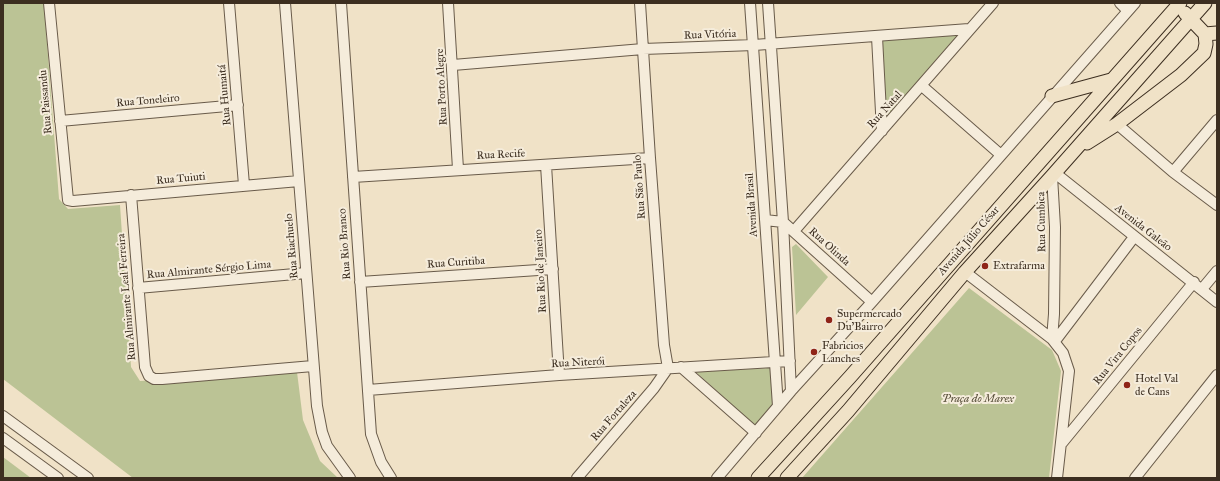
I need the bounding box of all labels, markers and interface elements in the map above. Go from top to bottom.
street label: Rua Vitória [684,27,736,43]
street label: Rua Porto Alegre [433,48,451,126]
street label: Rua Humaitá [216,64,234,126]
street label: Rua Paissandu [37,69,55,135]
street label: Rua Natal [865,89,905,131]
street label: Rua Toneleiro [116,92,180,110]
street label: Rua Recife [476,147,526,163]
street label: Rua São Paulo [631,154,649,220]
street label: Rua Tuiuti [156,170,206,188]
street label: Avenida Brasil [743,173,761,237]
street label: Rua Cumbica [1035,192,1049,252]
street label: Avenida Galeão [1112,202,1174,254]
street label: Avenida Júlio César [935,204,1003,278]
street label: Rua Rio Branco [336,208,354,280]
street label: Rua Riachuelo [283,213,301,279]
street label: Rua Olinda [806,225,852,269]
street label: Rua Rio de Janeiro [532,229,550,313]
street label: Rua Almirante Leal Ferreira [115,233,139,361]
street label: Rua Curitiba [427,254,485,272]
street label: Rua Almirante Sérgio Lima [146,258,272,282]
place label: Extrafarma [993,259,1045,273]
marker: Extrafarma [980,261,990,271]
place label: Supermercado Du'Bairro [837,307,902,333]
marker: Supermercado Du'Bairro [824,315,834,325]
street label: Rua Vira Copos [1091,324,1145,388]
place label: Fabricios Lanches [822,339,863,365]
marker: Fabricios Lanches [809,347,819,357]
street label: Rua Niterói [551,355,605,371]
place label: Hotel Val de Cans [1135,372,1178,398]
marker: Hotel Val de Cans [1122,380,1132,390]
street label: Rua Fortaleza [588,388,640,444]
park label: Praça do Marex [942,392,1014,406]

